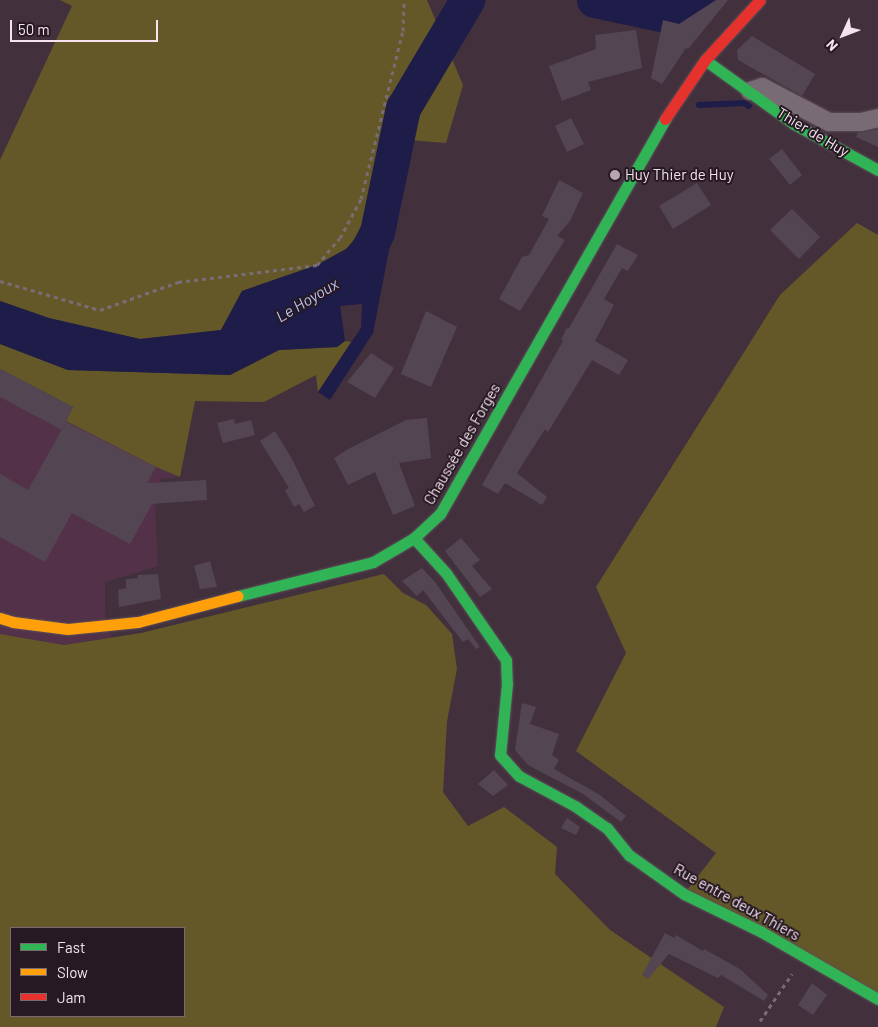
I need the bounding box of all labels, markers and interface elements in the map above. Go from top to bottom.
scale bar [12,10,160,42]
north arrow [818,10,868,60]
text: 50 m [18,20,50,38]
text: N [822,36,841,55]
street label: Thier de Huy [774,103,852,161]
place label: Huy Thier de Huy [625,166,734,184]
marker: Huy Thier de Huy [609,169,621,181]
water label: Le Hoyoux [272,274,342,326]
street label: Chaussée des Forges [420,380,504,508]
street label: Rue entre deux Thiers [671,860,803,944]
legend [10,927,185,1017]
text: Fast [57,938,85,956]
text: Slow [57,963,88,981]
text: Jam [57,988,86,1006]

